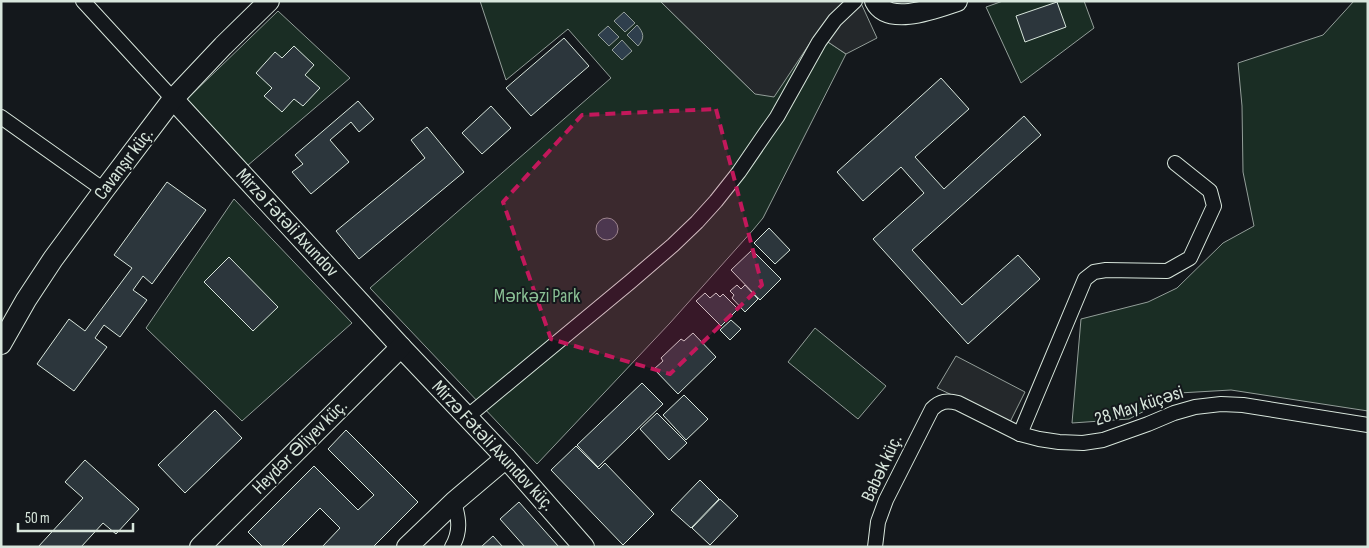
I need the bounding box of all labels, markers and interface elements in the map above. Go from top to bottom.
street label: Cavanşır küç. [89,123,159,205]
street label: Mirzə Fətəli Axundov [231,164,343,282]
park label: Mərkəzi Park [494,285,581,308]
street label: Mirzə Fətəli Axundov küç. [427,376,559,516]
street label: 28 May küçəsi [1092,381,1186,431]
street label: Heydər Əliyev küç. [248,395,352,499]
street label: Babək küç. [856,431,908,505]
scale bar [18,500,132,532]
text: 50 m [25,509,50,528]

